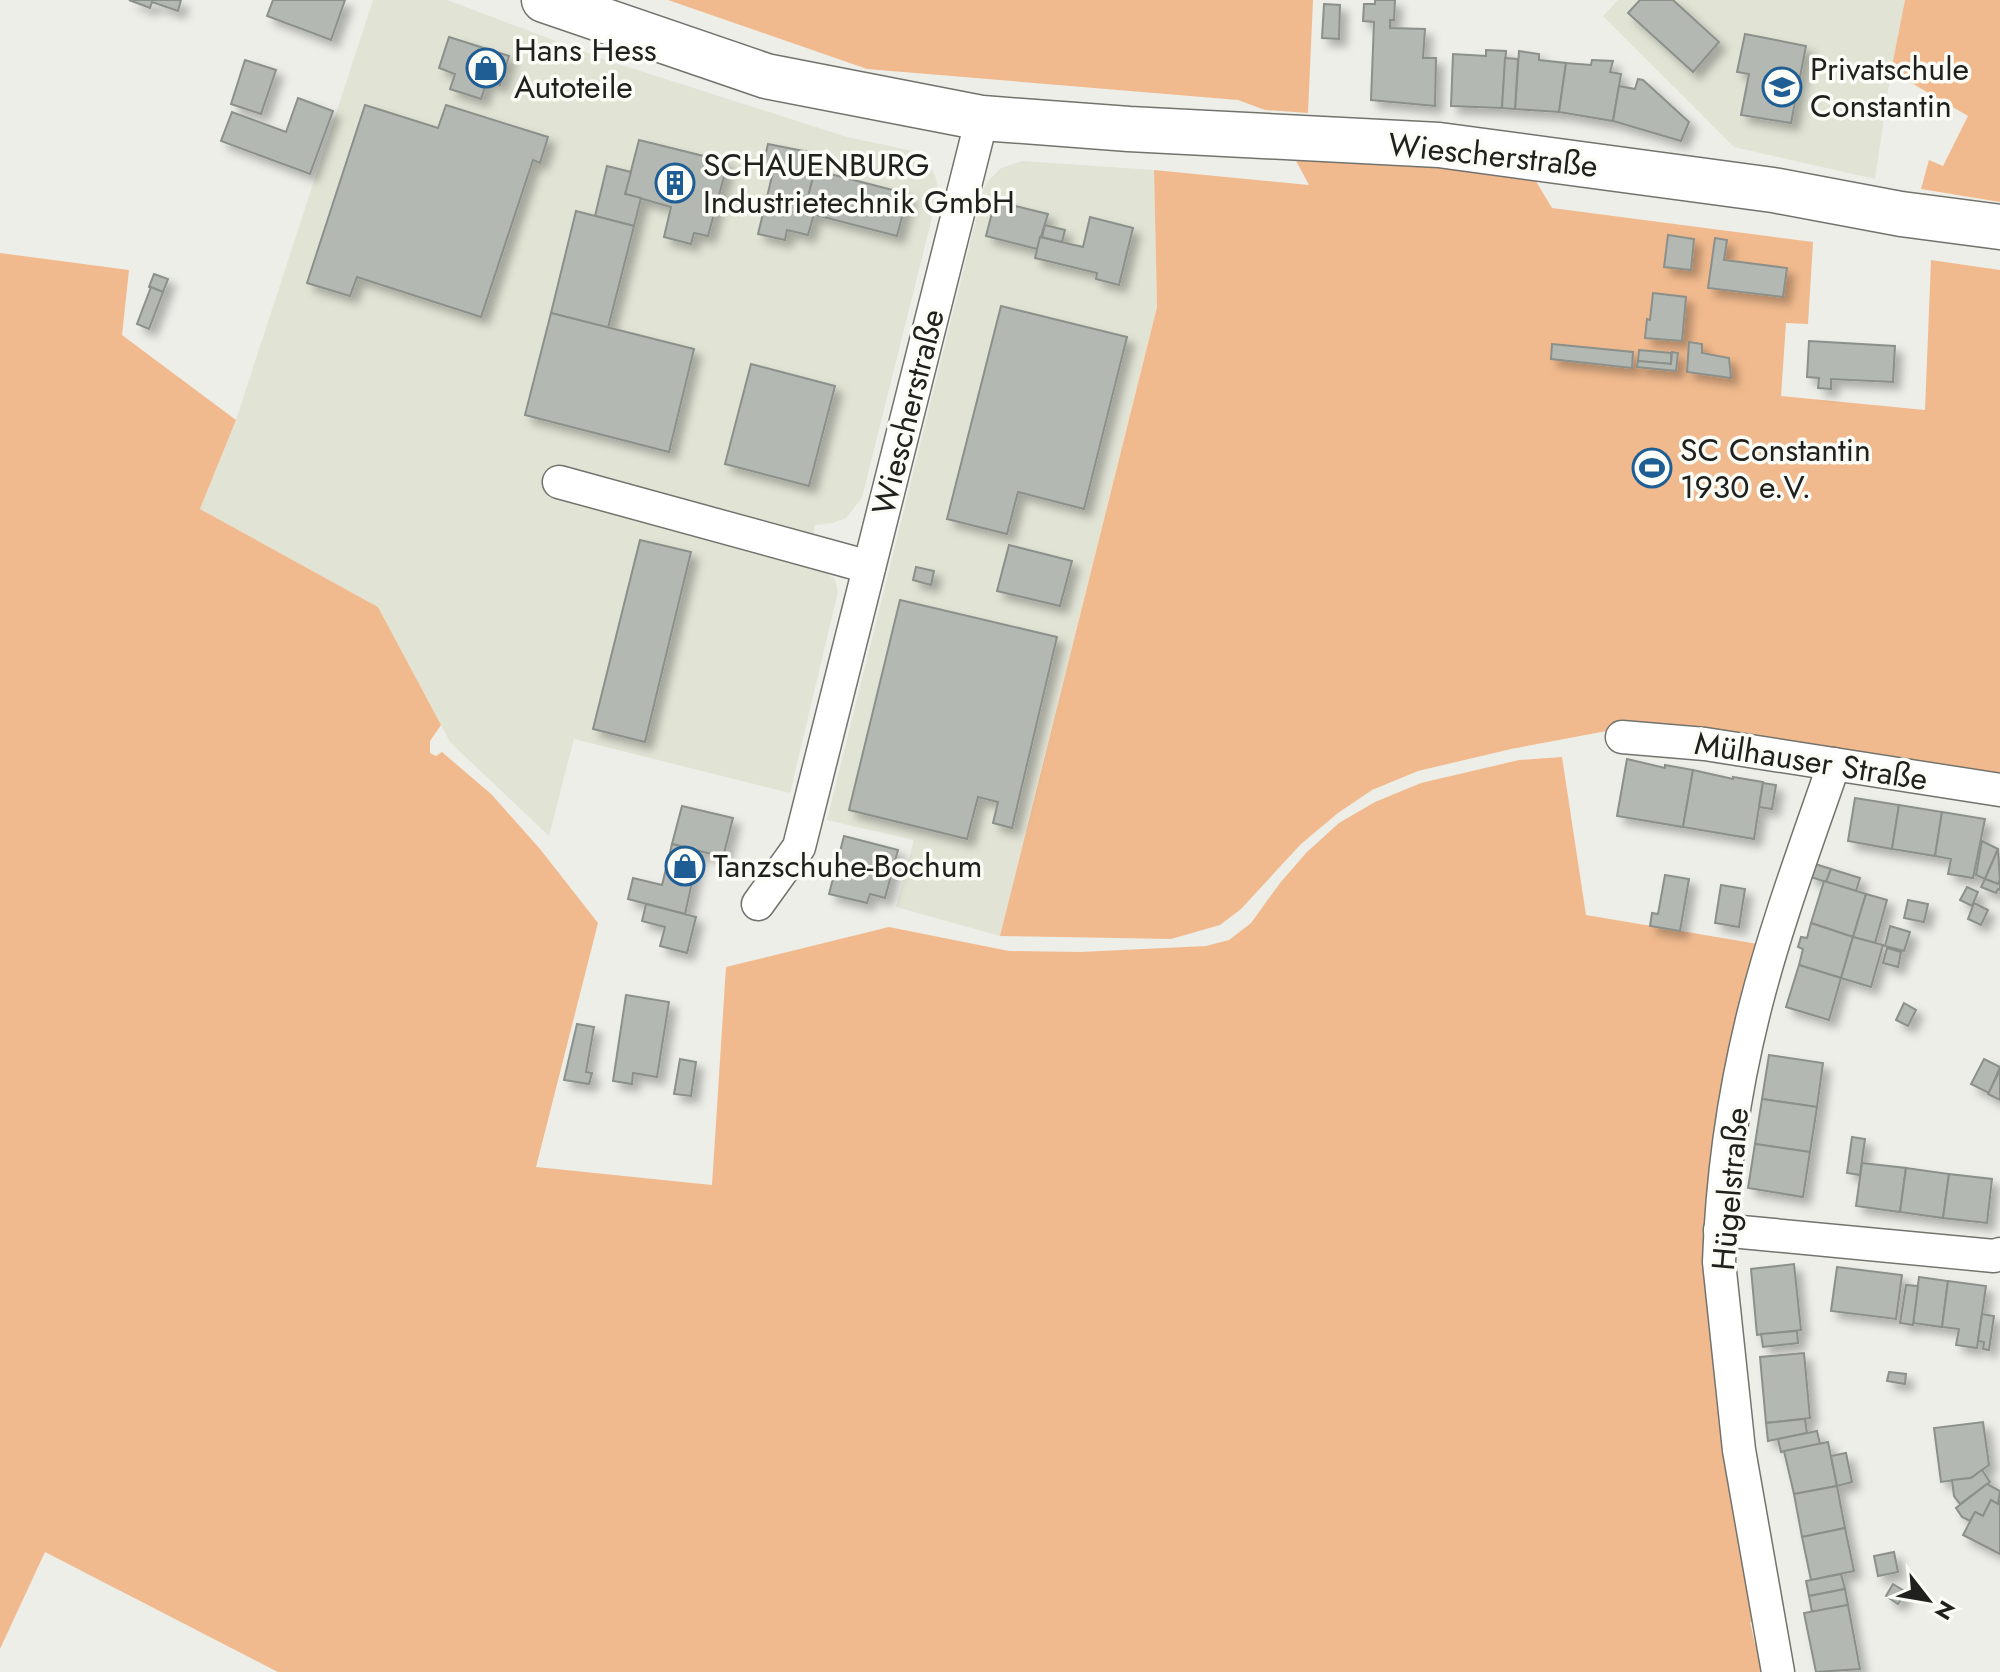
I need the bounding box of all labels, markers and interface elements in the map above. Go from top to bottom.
place label: Hans Hess Autoteile [514,27,657,110]
place label: Privatschule Constantin [1810,46,1969,129]
shop icon: Hans Hess Autoteile [465,47,507,89]
school or university icon: Privatschule Constantin [1761,66,1803,108]
street label: Wiescherstraße [1386,121,1600,189]
place label: SCHAUENBURG Industrietechnik GmbH [703,142,1015,225]
building icon: SCHAUENBURG Industrietechnik GmbH [654,162,696,204]
street label: Wiescherstraße [860,304,956,520]
place label: SC Constantin 1930 e.V. [1680,427,1871,510]
sports icon: SC Constantin 1930 e.V. [1631,447,1673,489]
street label: Mülhauser Straße [1691,720,1931,802]
place label: Tanzschuhe-Bochum [713,843,983,889]
shop icon: Tanzschuhe-Bochum [664,845,706,887]
street label: Hügelstraße [1700,1106,1760,1272]
north arrow [1888,1560,1968,1640]
text: N [1927,1595,1963,1626]

